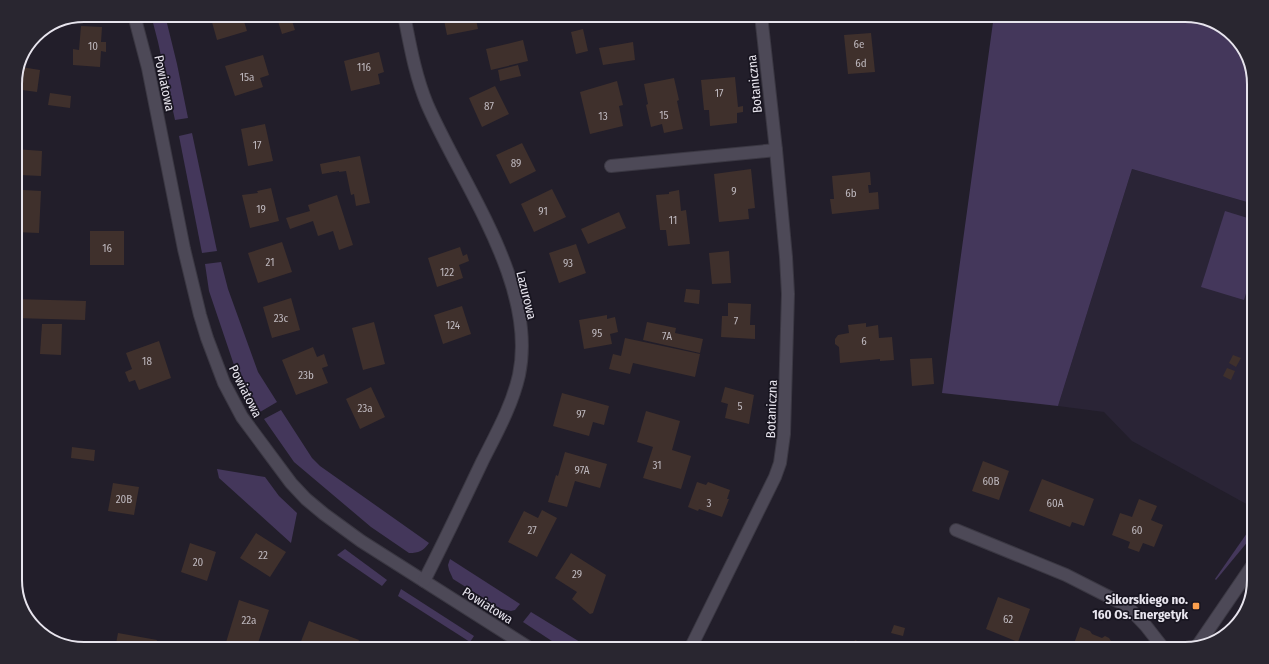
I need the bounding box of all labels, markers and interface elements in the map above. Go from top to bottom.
house number: 6e [854,38,864,51]
house number: 10 [88,40,98,53]
street label: Powiatowa [151,54,178,113]
street label: Botaniczna [744,54,765,114]
house number: 6d [855,57,867,70]
house number: 116 [357,61,371,74]
house number: 15a [240,71,254,84]
house number: 17 [715,87,724,100]
house number: 87 [484,100,494,113]
house number: 15 [659,109,669,122]
house number: 13 [598,110,608,123]
house number: 17 [253,139,262,152]
house number: 89 [511,157,521,170]
house number: 9 [731,185,737,198]
house number: 6b [845,187,857,200]
house number: 19 [256,203,266,216]
house number: 91 [538,205,548,218]
house number: 11 [669,214,677,227]
house number: 16 [102,242,112,255]
house number: 21 [266,256,274,269]
house number: 93 [563,257,573,270]
house number: 122 [440,266,454,279]
street label: Lazurowa [513,269,540,321]
house number: 23c [274,312,289,325]
house number: 7 [734,315,739,328]
house number: 124 [446,319,461,332]
house number: 95 [592,327,602,340]
house number: 7A [662,330,672,343]
house number: 6 [861,335,867,348]
house number: 18 [142,355,152,368]
street label: Powiatowa [226,362,265,420]
house number: 23b [298,369,314,382]
street label: Botaniczna [763,380,780,439]
house number: 5 [737,400,743,413]
house number: 23a [357,402,373,415]
house number: 97 [576,408,586,421]
house number: 31 [653,459,662,472]
house number: 97A [574,464,590,477]
house number: 60B [982,475,1000,488]
house number: 20B [116,493,132,506]
house number: 3 [707,497,712,510]
house number: 60A [1047,497,1064,510]
house number: 27 [527,524,537,537]
house number: 60 [1131,524,1143,537]
house number: 22 [258,549,268,562]
house number: 20 [193,556,204,569]
house number: 29 [572,568,582,581]
street label: Powiatowa [460,584,516,627]
place label: Sikorskiego no. 160 Os. Energetyk [1092,592,1188,622]
marker: Sikorskiego no. 160 Os. Energetyk [1191,601,1201,611]
house number: 62 [1003,613,1013,626]
house number: 22a [241,614,257,627]

